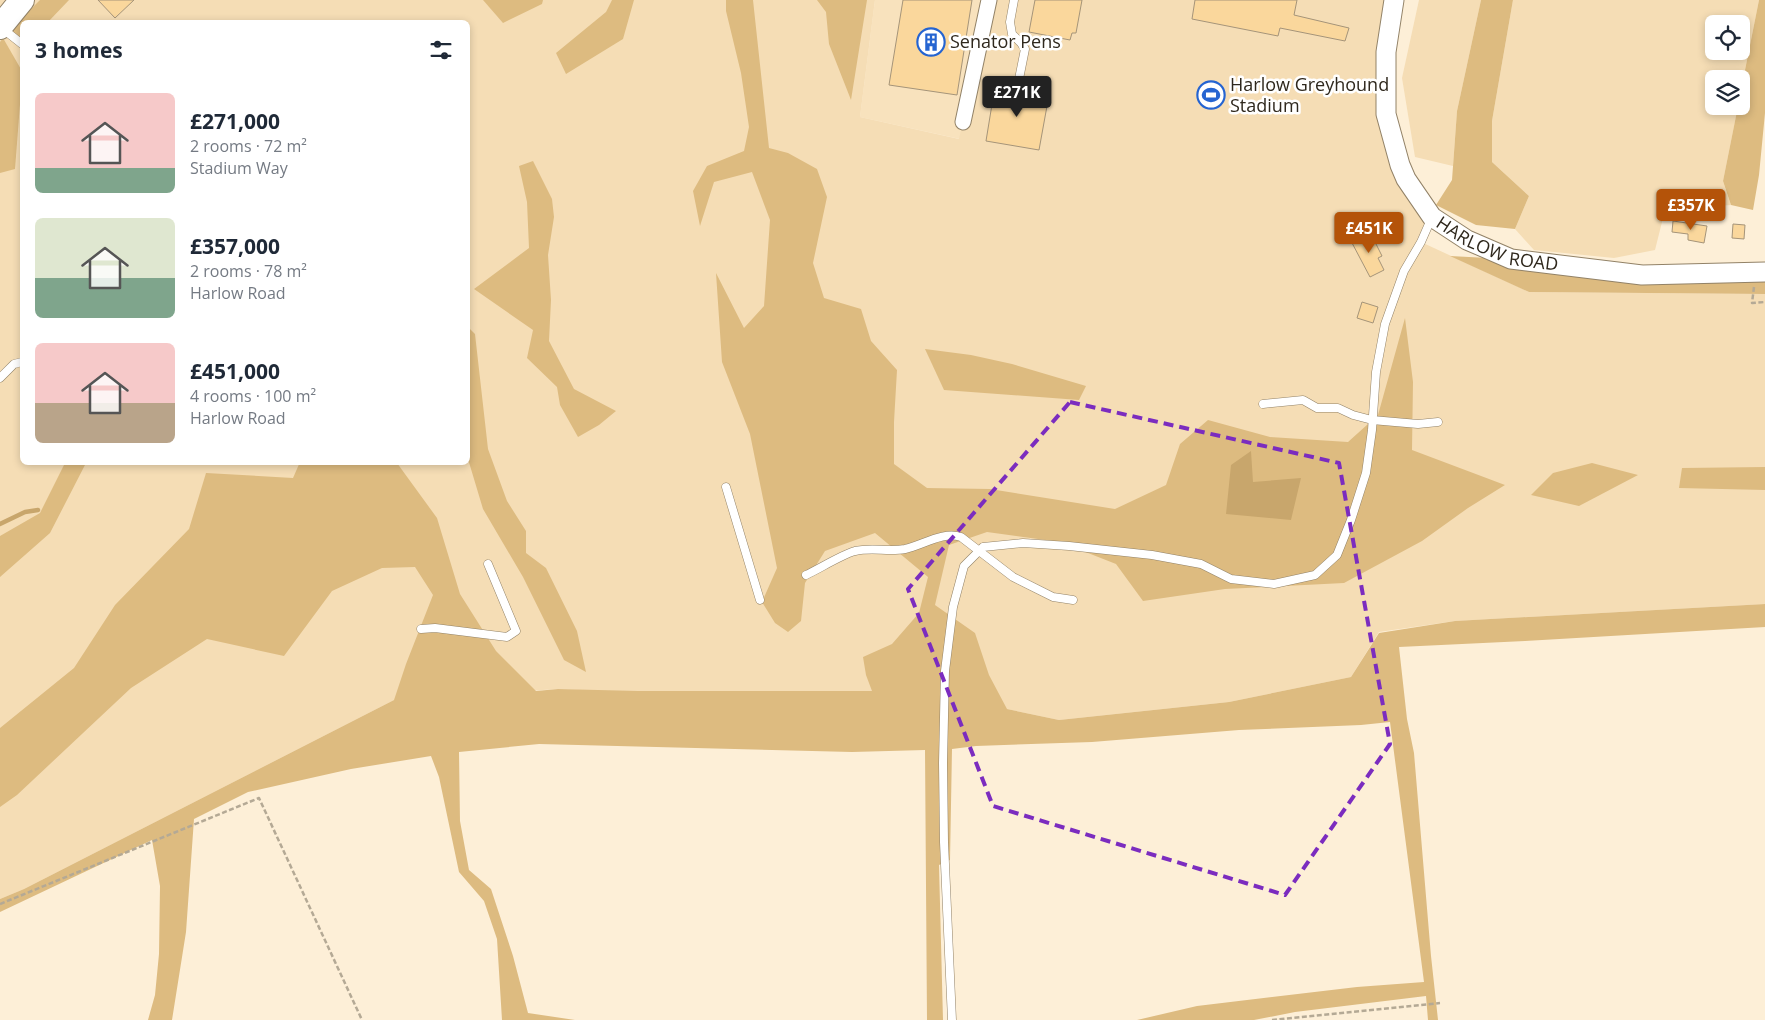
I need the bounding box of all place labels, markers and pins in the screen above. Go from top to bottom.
building icon: Senator Pens [916,27,946,57]
place label: Senator Pens [950,29,1061,53]
place label: Harlow Greyhound Stadium [1230,72,1389,117]
pin: £271K [982,76,1052,118]
sports icon: Harlow Greyhound Stadium [1196,80,1226,110]
pin: £357K [1656,188,1726,231]
pin: £451K [1334,212,1404,254]

